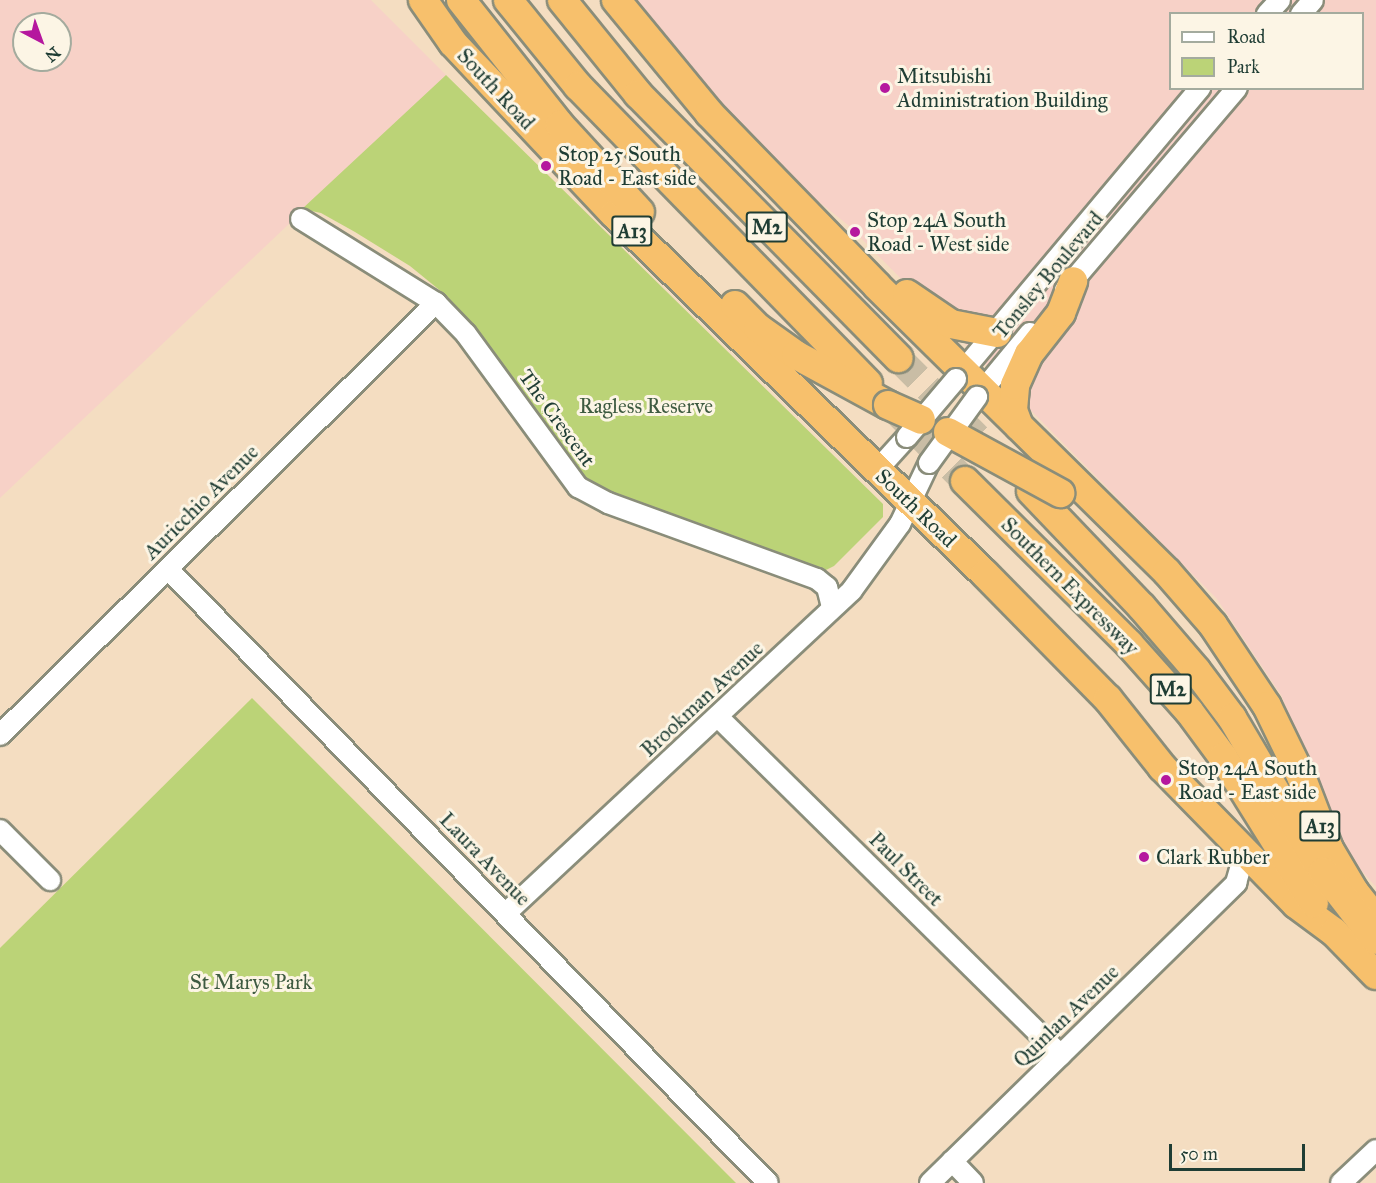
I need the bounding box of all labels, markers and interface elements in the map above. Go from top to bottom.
north arrow [12,12,72,72]
legend [1169,12,1364,90]
text: Road [1227,26,1265,48]
text: N [41,43,64,66]
street label: South Road [452,43,540,135]
text: Park [1227,56,1260,78]
place label: Mitsubishi Administration Building [897,63,1108,113]
marker: Mitsubishi Administration Building [878,81,892,95]
place label: Stop 25 South Road - East side [558,141,697,191]
marker: Stop 25 South Road - East side [539,159,553,173]
street label: Tonsley Boulevard [987,206,1109,344]
place label: Stop 24A South Road - West side [867,207,1009,257]
road number: M2 [744,210,789,244]
road number: A13 [611,214,653,248]
marker: Stop 24A South Road - West side [848,225,862,239]
street label: The Crescent [513,364,601,472]
park label: Ragless Reserve [579,393,713,419]
street label: Auricchio Avenue [138,439,264,565]
street label: South Road [870,463,962,553]
street label: Southern Expressway [996,512,1144,660]
street label: Brookman Avenue [636,636,768,762]
road number: M2 [1148,672,1194,706]
place label: Stop 24A South Road - East side [1178,755,1317,805]
marker: Stop 24A South Road - East side [1159,773,1173,787]
street label: Laura Avenue [434,807,536,911]
road number: A13 [1299,809,1341,843]
street label: Paul Street [864,827,948,911]
place label: Clark Rubber [1156,844,1270,870]
marker: Clark Rubber [1137,850,1151,864]
street label: Quinlan Avenue [1008,959,1124,1073]
park label: St Marys Park [190,969,312,995]
scale bar [1172,1132,1308,1170]
text: 50 m [1180,1143,1218,1165]

